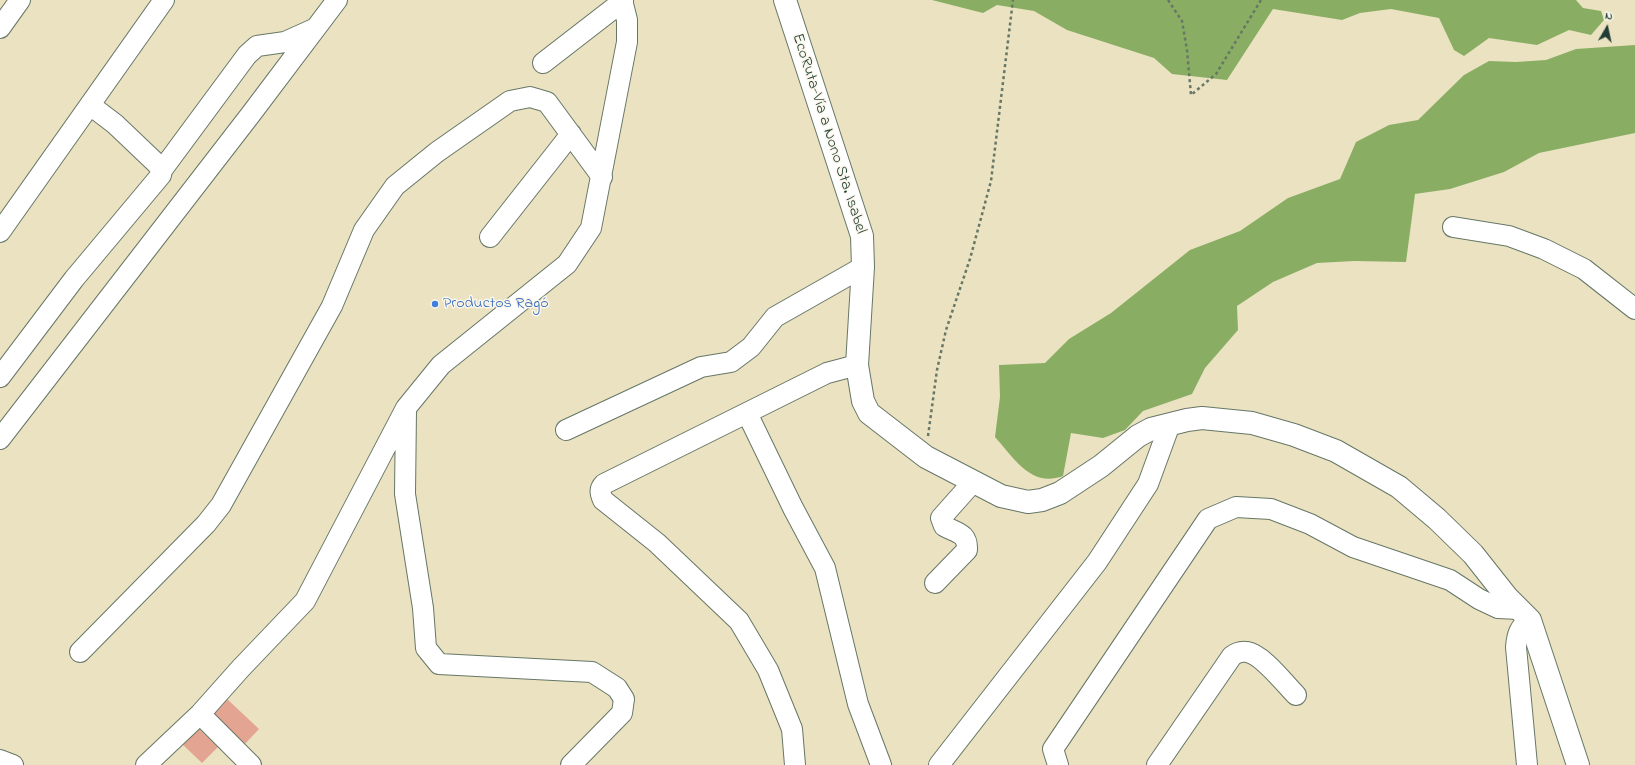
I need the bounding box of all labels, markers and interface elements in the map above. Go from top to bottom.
north arrow [1587,8,1627,48]
text: N [1604,8,1614,25]
street label: EcoRuta-Vía a Nono Sta. Isabel [787,32,869,236]
place label: Productos Ragó [443,294,549,314]
marker: Productos Ragó [430,299,440,309]

